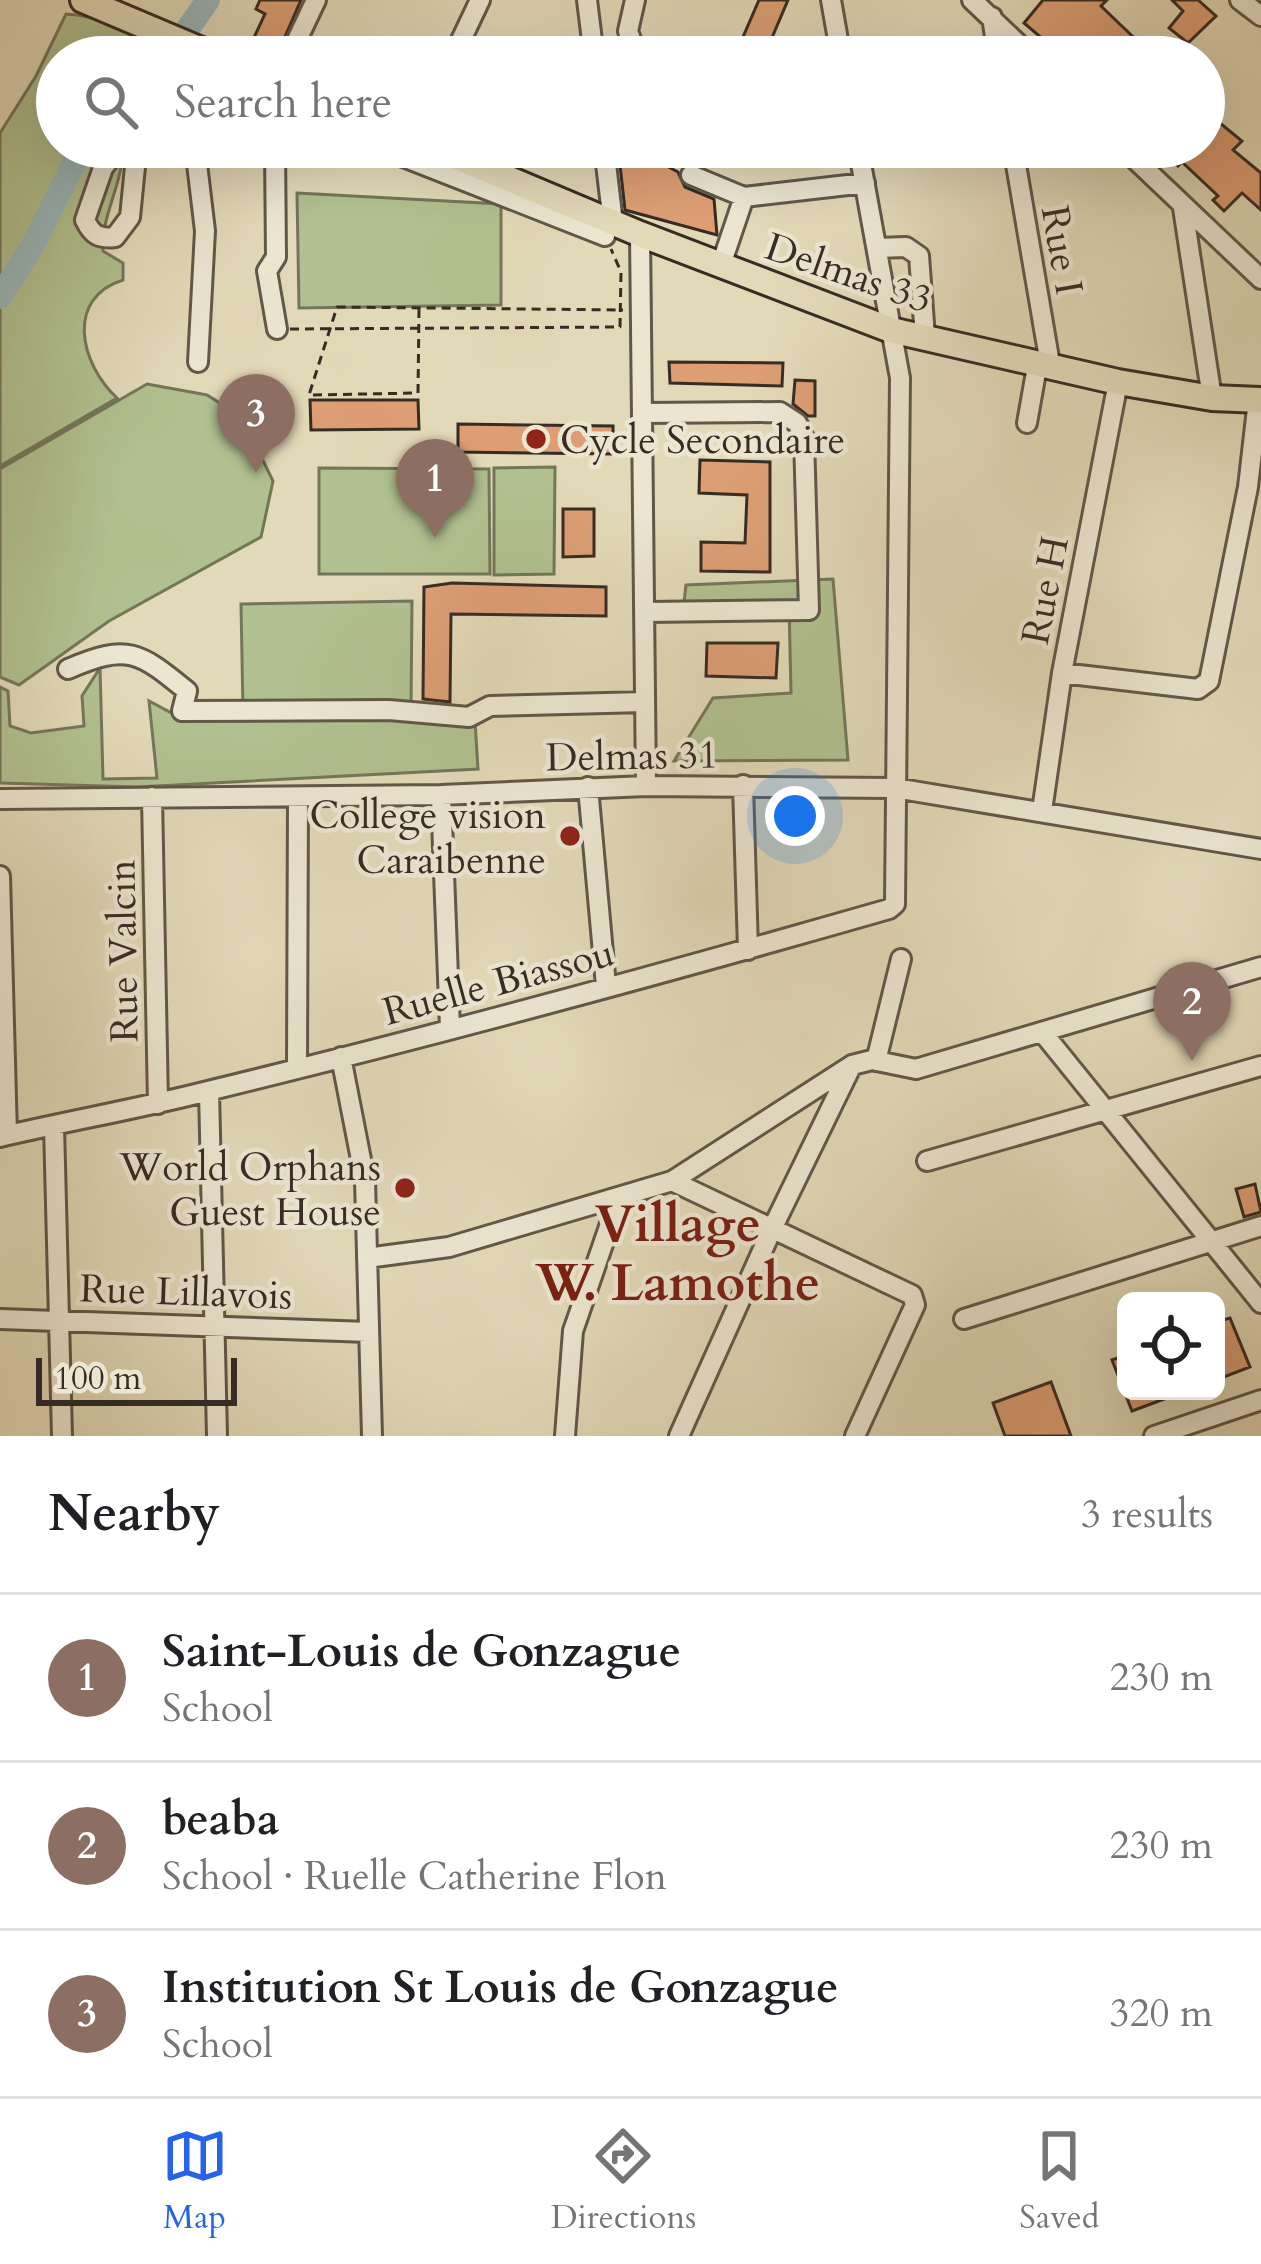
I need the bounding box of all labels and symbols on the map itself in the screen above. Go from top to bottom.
street label: Rue I [1028,201,1095,299]
street label: Delmas 33 [758,220,939,327]
pin: 3 [217,374,295,473]
place label: Cycle Secondaire [560,414,845,467]
marker: Cycle Secondaire [523,426,549,452]
pin: 1 [396,439,474,538]
street label: Rue H [1009,532,1082,649]
street label: Delmas 31 [545,728,719,785]
your location [765,786,825,846]
place label: College vision Caraibenne [310,789,546,887]
marker: College vision Caraibenne [557,823,583,849]
street label: Rue Valcin [95,859,152,1043]
street label: Ruelle Biassou [377,926,620,1039]
pin: 2 [1153,962,1231,1061]
place label: World Orphans Guest House [118,1141,381,1239]
marker: World Orphans Guest House [392,1175,418,1201]
district label: Village W. Lamothe [535,1190,820,1319]
street label: Rue Lillavois [79,1262,293,1323]
scale bar [36,1352,237,1405]

